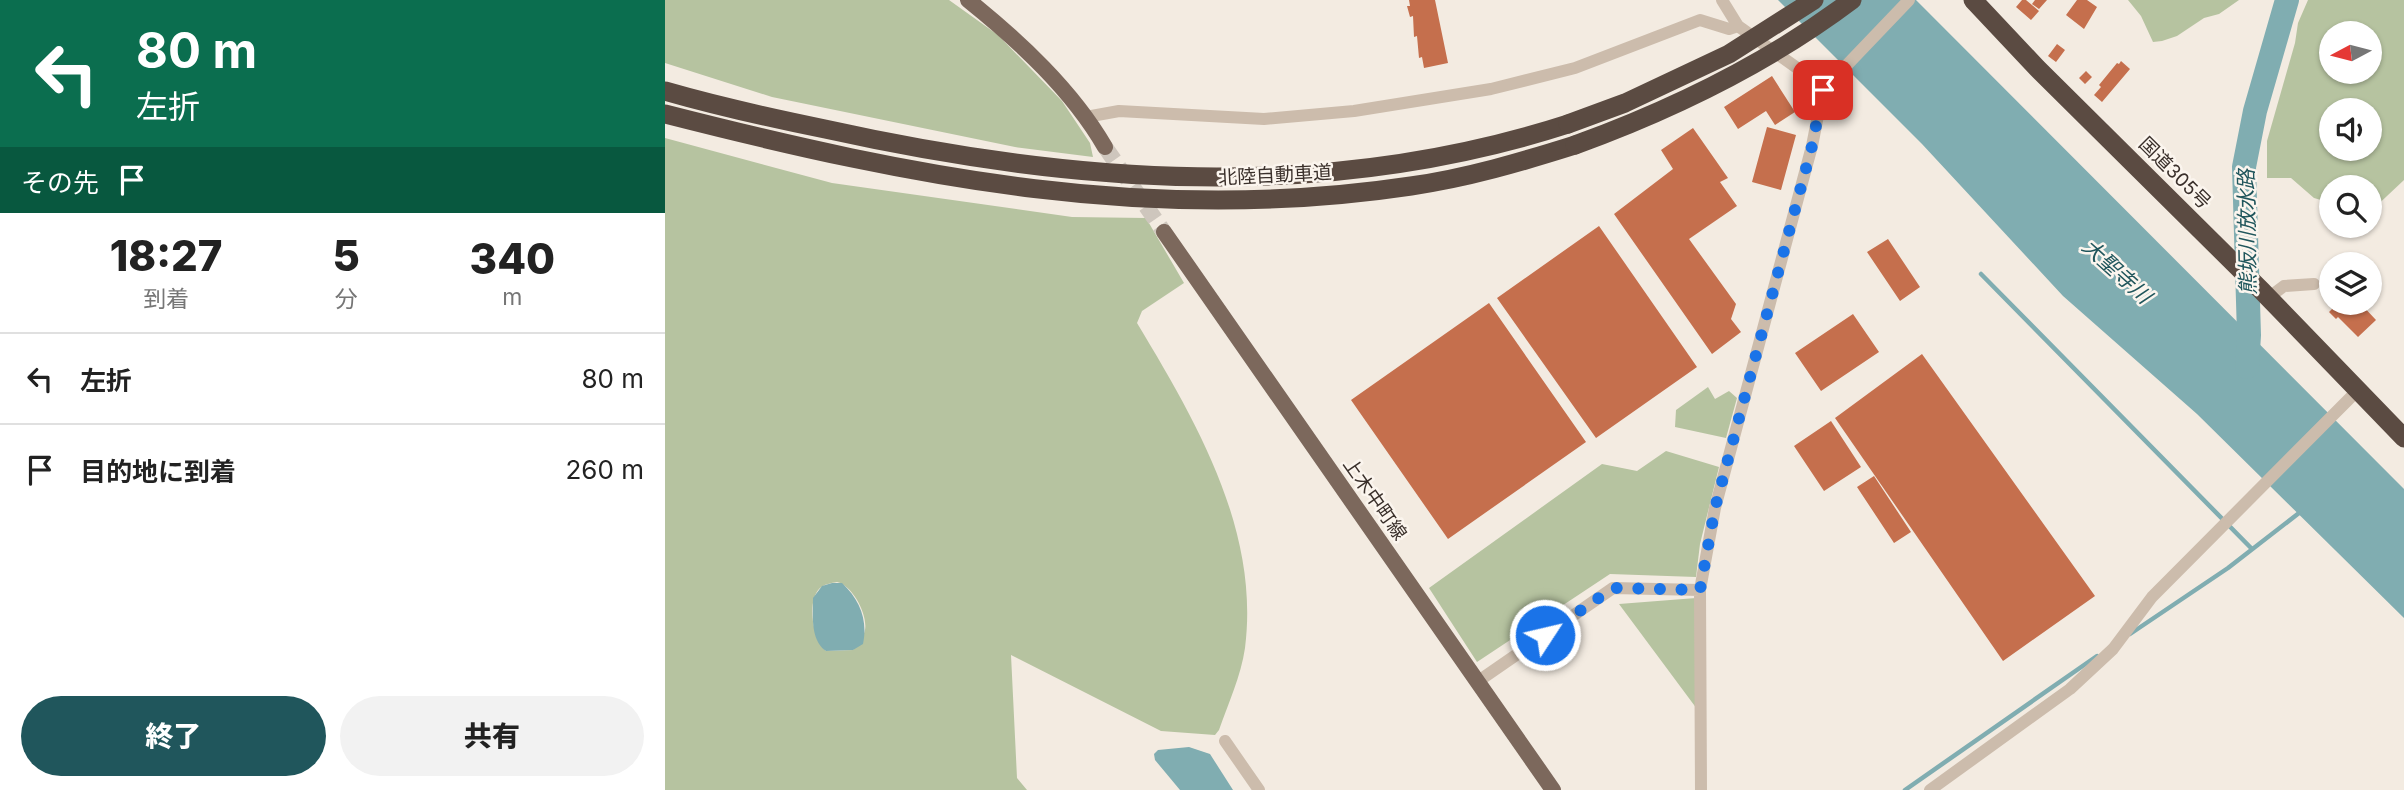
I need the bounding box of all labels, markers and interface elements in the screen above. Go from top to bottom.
text: 80 m [136,21,257,80]
north arrow [2319,21,2382,84]
map controls [2319,21,2382,315]
icon: left [21,28,112,119]
pin [1793,60,1853,120]
icon: arrive [1804,71,1842,109]
text: 左折 [136,87,200,126]
button: sound [2319,98,2382,161]
street label: 国道305号 [2134,132,2216,214]
icon: arrive [113,161,151,199]
street label: 北陸自動車道 [1217,161,1333,189]
text: その先 [21,167,99,198]
water label: 熊坂川放水路 [2233,167,2261,295]
button: search [2319,175,2382,238]
text: 18:27 [110,230,223,281]
text: 5 [332,230,360,281]
text: 340 [470,233,555,284]
water label: 大聖寺川 [2077,234,2158,310]
button: layers [2319,252,2382,315]
text: m [502,283,522,311]
text: 到着 [143,285,189,313]
text: 分 [335,285,358,313]
icon: left [21,360,59,398]
text: 80 m [581,363,644,394]
text: 左折 [80,365,132,396]
icon: arrive [21,451,59,489]
street label: 上木中町線 [1338,453,1412,545]
text: 260 m [566,454,644,485]
text: 目的地に到着 [80,456,236,487]
position arrow [1508,598,1582,672]
button: 終了 [21,696,326,776]
button: 共有 [340,696,644,776]

